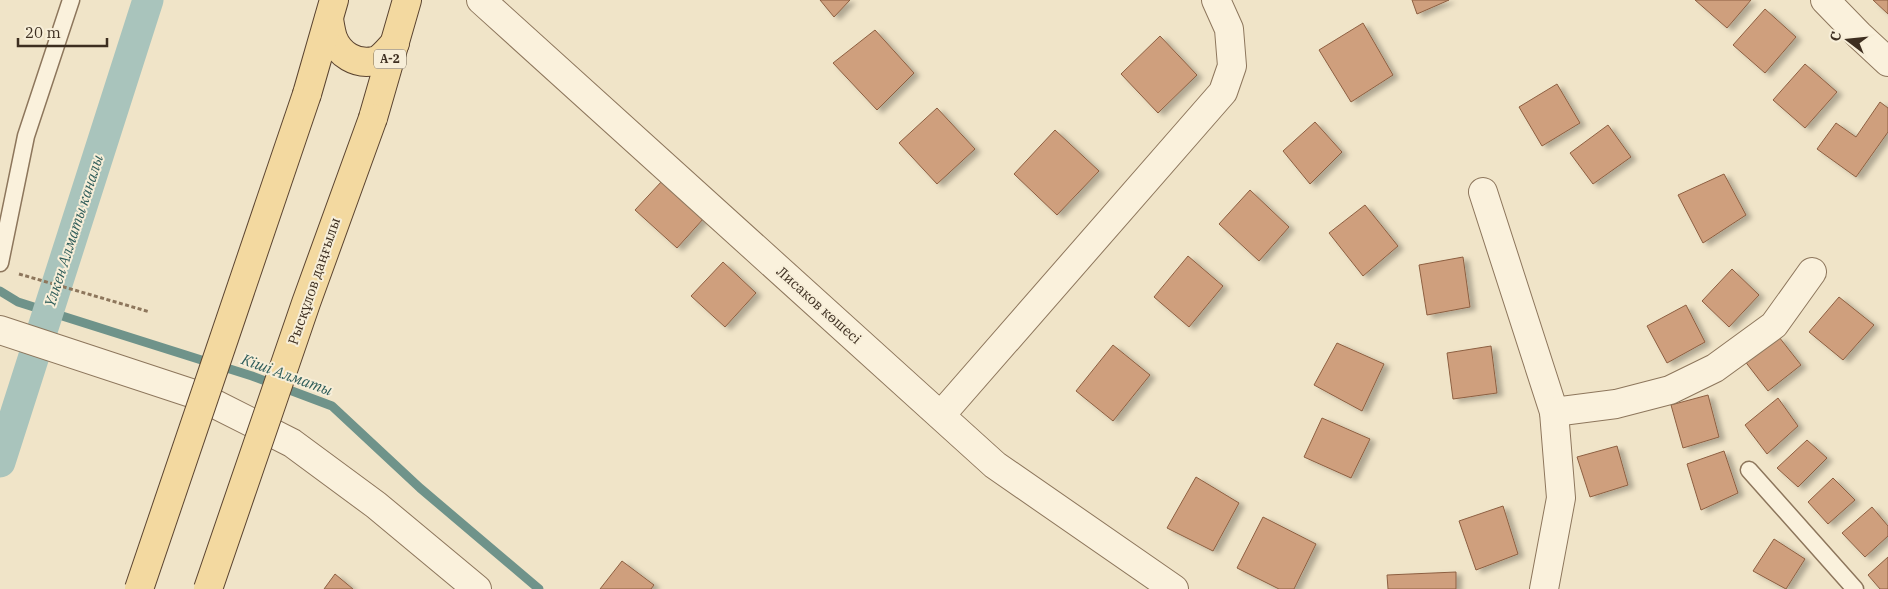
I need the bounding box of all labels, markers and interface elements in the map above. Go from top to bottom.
scale bar [18,15,106,47]
north arrow [1823,15,1873,65]
text: 20 m [25,23,61,42]
text: С [1826,29,1845,43]
road number: A-2 [374,50,406,68]
water label: Үлкен Алматы каналы [40,152,107,309]
street label: Рысқұлов даңғылы [284,215,344,347]
street label: Лисаков көшесі [773,262,865,348]
water label: Кіші Алматы [238,349,336,400]

